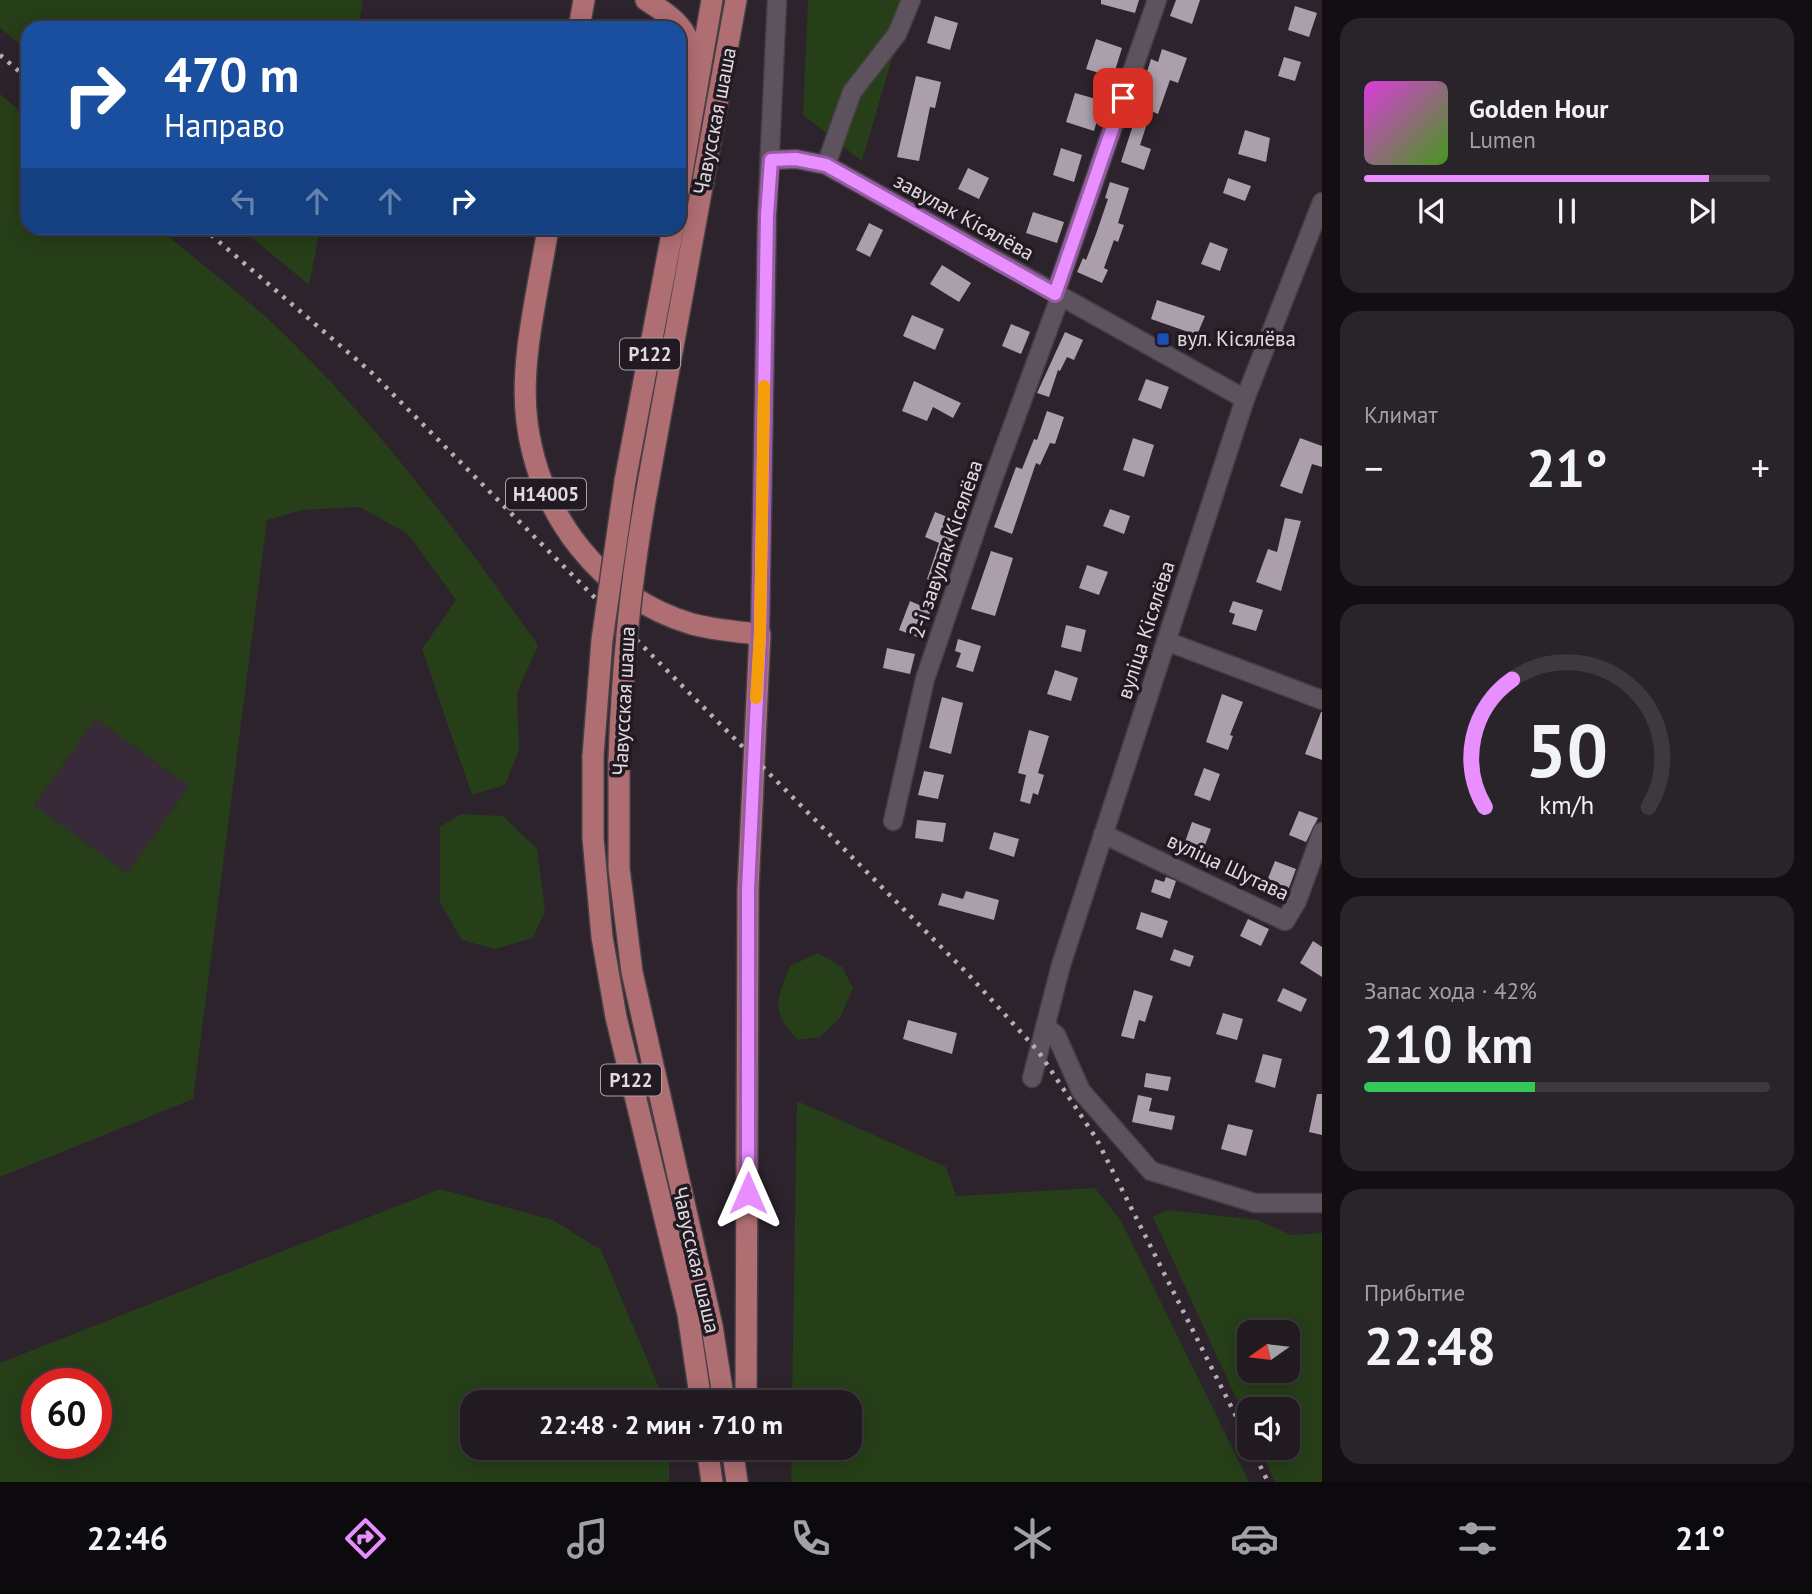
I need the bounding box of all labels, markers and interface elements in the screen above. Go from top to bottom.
text: 470 m [164,42,299,106]
street label: Чавусская шаша [687,45,742,197]
icon: right [49,49,140,140]
pin [1093,68,1153,128]
icon: arrive [1104,79,1142,117]
text: Golden Hour [1469,92,1608,125]
text: Направо [164,104,285,146]
text: Lumen [1469,125,1536,154]
street label: завулак Кісялёва [889,167,1039,266]
icon: left [225,182,263,220]
icon: ahead [298,182,336,220]
icon: ahead [371,182,409,220]
icon: right [444,182,482,220]
icon: previous [1413,192,1451,230]
icon: pause [1548,192,1586,230]
icon: next [1683,192,1721,230]
place label: вул. Кісялёва [1177,325,1296,352]
marker: вул. Кісялёва [1155,331,1171,347]
road number: Р122 [620,338,680,370]
text: Климат [1364,400,1438,429]
text: 21° [1526,434,1608,501]
text: − [1364,443,1383,492]
text: + [1751,443,1770,492]
street label: 2-і завулак Кісялёва [902,456,989,641]
road number: Н14005 [506,478,586,509]
street label: вуліца Кісялёва [1110,557,1181,702]
street label: Чавусская шаша [606,626,641,776]
text: 50 [1526,703,1608,797]
text: km/h [1540,789,1594,821]
street label: вуліца Шутава [1163,827,1294,907]
text: Запас хода · 42% [1364,976,1537,1005]
text: 210 km [1364,1010,1533,1077]
road number: Р122 [601,1064,661,1096]
position arrow [711,1156,785,1230]
street label: Чавусская шаша [667,1184,726,1336]
text: Прибытие [1364,1278,1465,1307]
text: 22:48 [1364,1312,1496,1379]
north arrow [1237,1320,1300,1382]
map controls [1237,1320,1300,1460]
speed limit sign: 60 [21,1368,112,1459]
button: sound [1237,1397,1300,1460]
text: 22:48 · 2 мин · 710 m [539,1408,783,1441]
icon: directions [341,1514,390,1563]
icon: music [563,1514,612,1563]
icon: phone [786,1514,835,1563]
icon: climate [1008,1514,1057,1563]
icon: car [1230,1514,1279,1563]
icon: filters [1453,1514,1502,1563]
text: 22:46 [87,1517,168,1559]
text: 21° [1675,1517,1725,1559]

